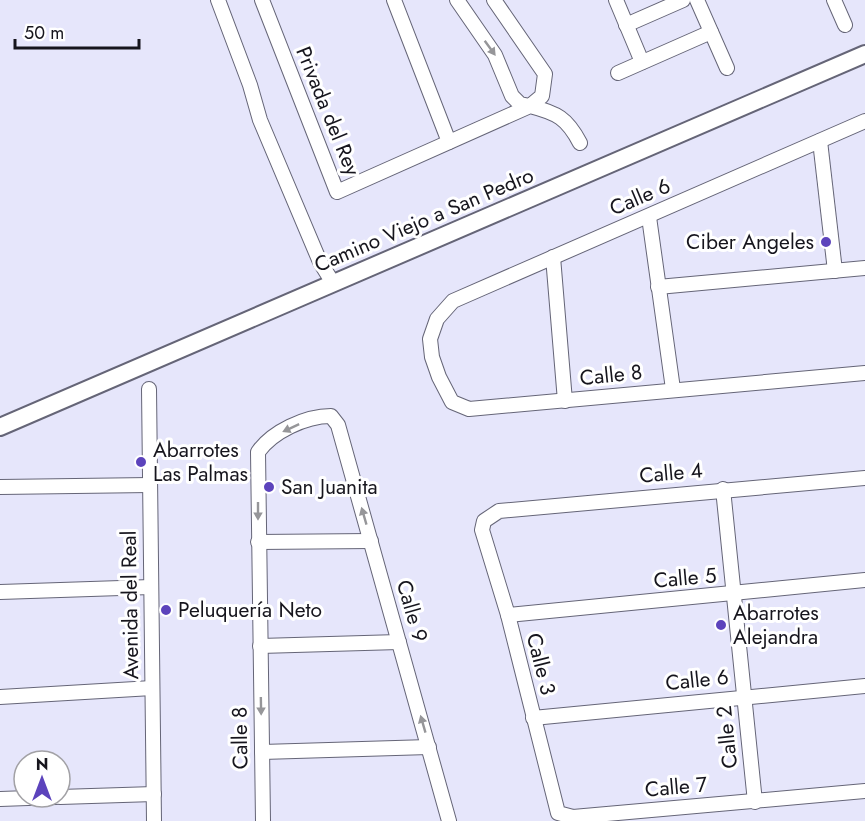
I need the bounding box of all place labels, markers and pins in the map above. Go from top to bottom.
place label: Ciber Angeles [686,227,814,257]
marker: Ciber Angeles [819,235,833,249]
place label: Abarrotes Las Palmas [153,435,248,489]
marker: Abarrotes Las Palmas [134,455,148,469]
place label: San Juanita [281,472,378,502]
marker: San Juanita [262,480,276,494]
place label: Peluquería Neto [178,595,322,625]
place label: Abarrotes Alejandra [733,598,819,652]
marker: Peluquería Neto [159,603,173,617]
marker: Abarrotes Alejandra [714,618,728,632]

